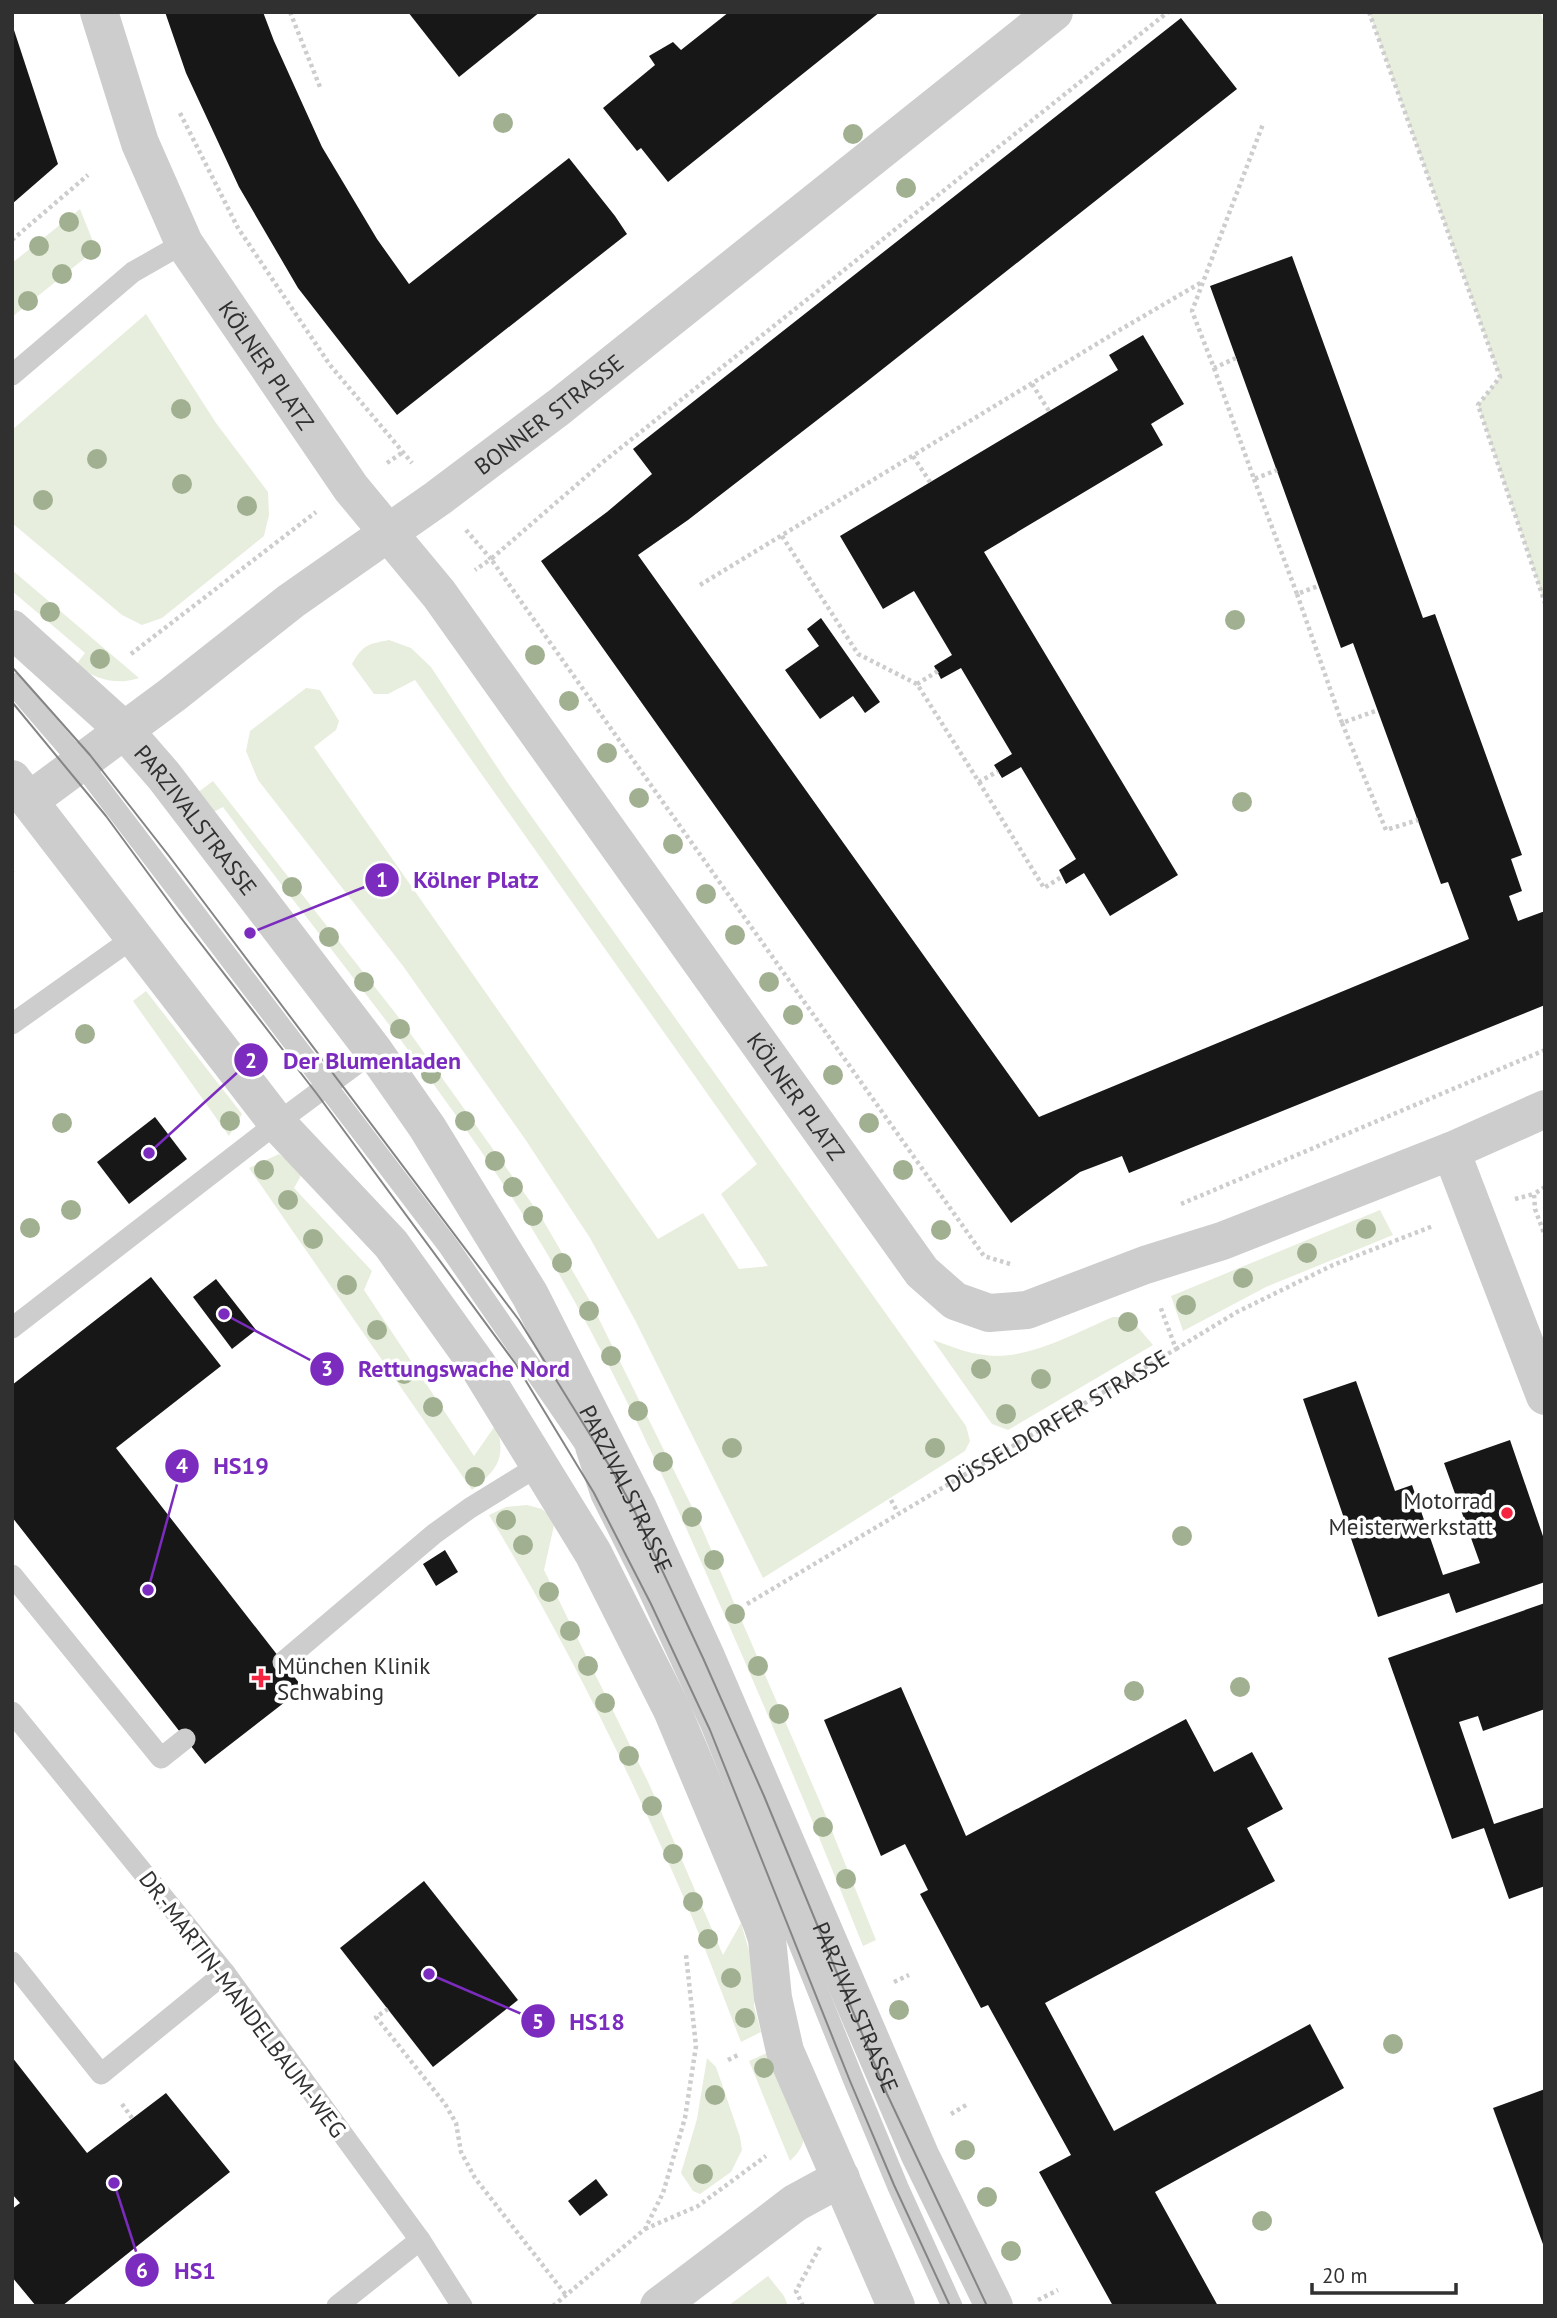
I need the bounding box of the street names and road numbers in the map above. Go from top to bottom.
street label: KÖLNER PLATZ [213,295,321,435]
street label: BONNER STRASSE [468,347,629,480]
street label: PARZIVALSTRASSE [129,738,264,901]
street label: KÖLNER PLATZ [741,1026,852,1165]
street label: DÜSSELDORFER STRASSE [939,1342,1174,1498]
street label: PARZIVALSTRASSE [574,1400,680,1577]
street label: DR.-MARTIN-MANDELBAUM-WEG [133,1865,353,2143]
street label: PARZIVALSTRASSE [807,1917,906,2097]

